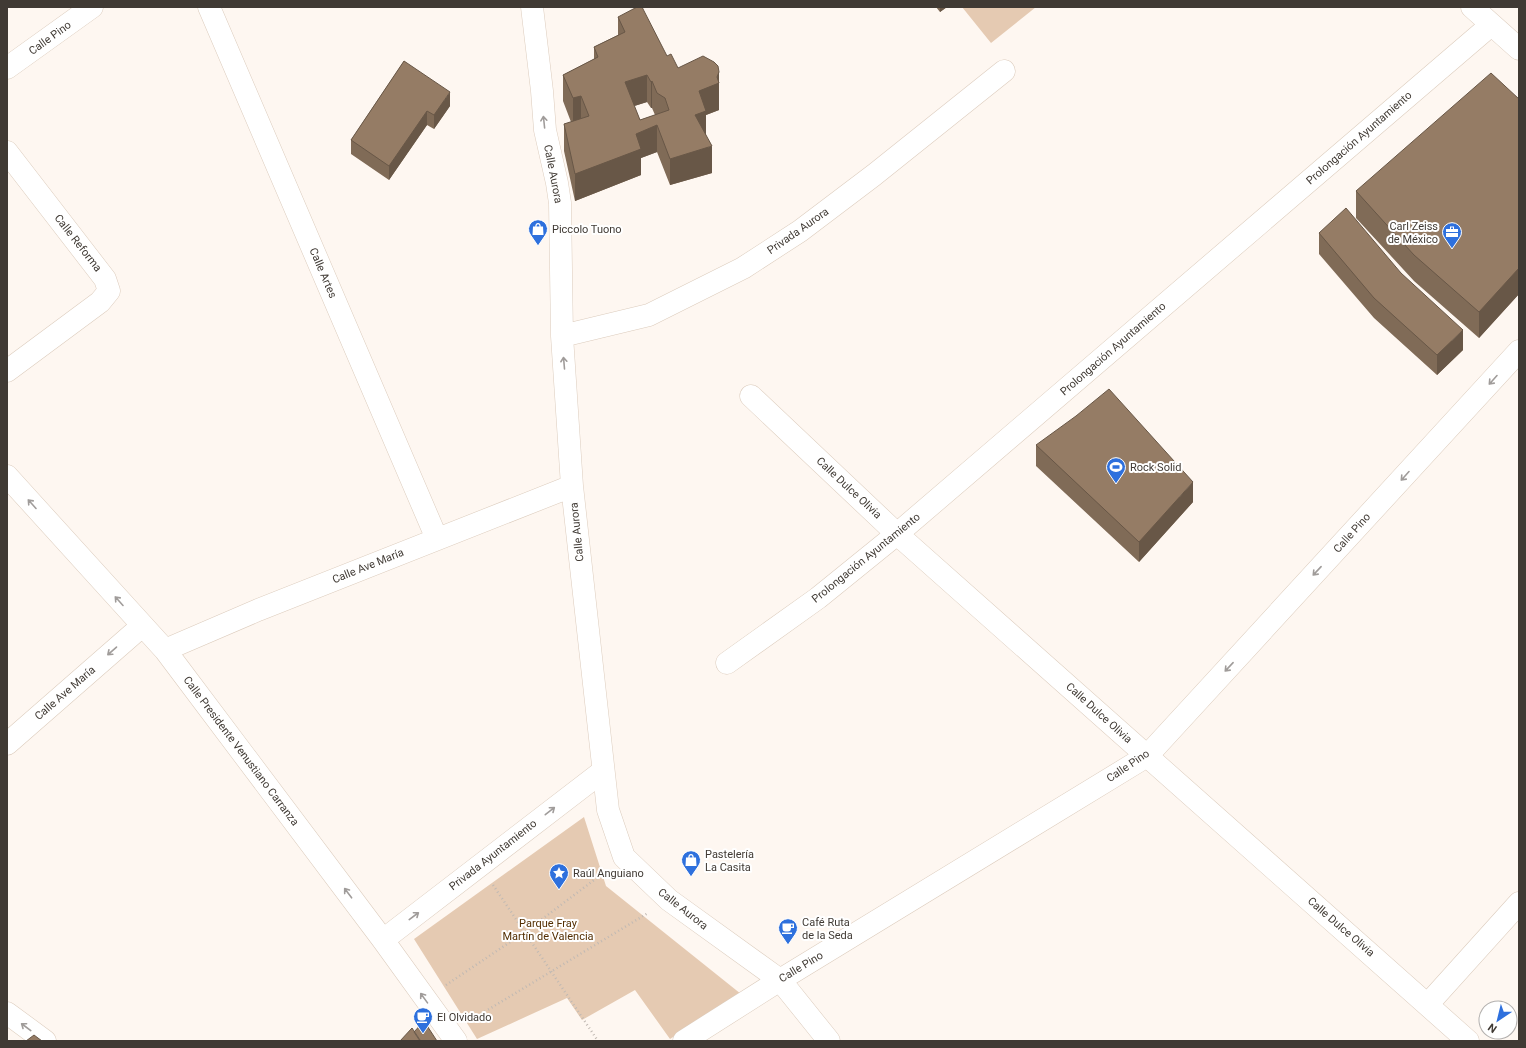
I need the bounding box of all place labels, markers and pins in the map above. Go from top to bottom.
shop icon: Piccolo Tuono [527,218,549,246]
place label: Carl Zeiss de México [1388,220,1438,246]
office icon: Carl Zeiss de México [1441,221,1463,249]
place label: Piccolo Tuono [552,223,622,236]
sports icon: Rock Solid [1105,456,1127,484]
place label: Rock Solid [1130,461,1181,474]
place label: Pastelería La Casita [705,848,754,874]
shop icon: Pastelería La Casita [680,849,702,877]
place icon: Raúl Anguiano [548,862,570,890]
place label: Raúl Anguiano [573,867,644,880]
place label: Café Ruta de la Seda [802,916,853,942]
cafe icon: Café Ruta de la Seda [777,917,799,945]
cafe icon: El Olvidado [412,1006,434,1034]
place label: El Olvidado [437,1011,492,1024]

